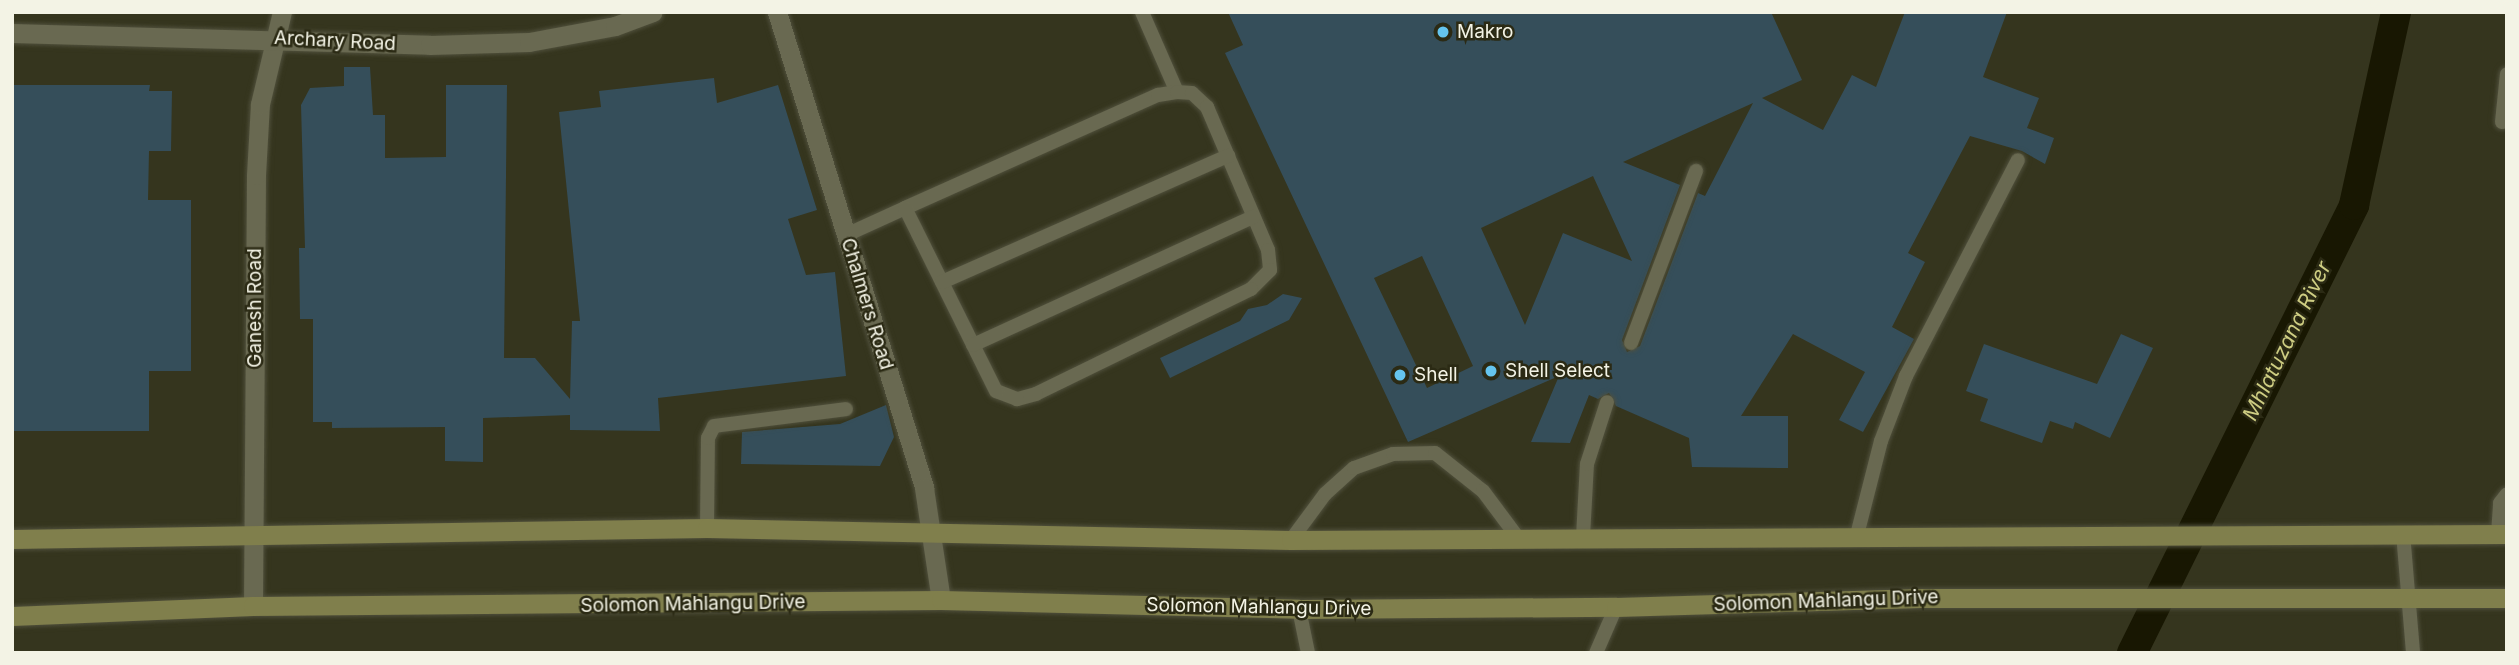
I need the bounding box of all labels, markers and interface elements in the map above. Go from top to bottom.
place label: Makro [1457,21,1513,43]
marker: Makro [1435,24,1451,40]
street label: Archary Road [273,26,397,56]
street label: Chalmers Road [836,235,898,373]
street label: Ganesh Road [244,248,266,368]
water label: Mhlatuzana River [2238,257,2336,425]
place label: Shell Select [1505,360,1610,382]
marker: Shell Select [1483,363,1499,379]
place label: Shell [1414,364,1458,386]
marker: Shell [1392,367,1408,383]
street label: Solomon Mahlangu Drive [1713,586,1939,616]
street label: Solomon Mahlangu Drive [580,591,806,617]
street label: Solomon Mahlangu Drive [1146,594,1372,620]

